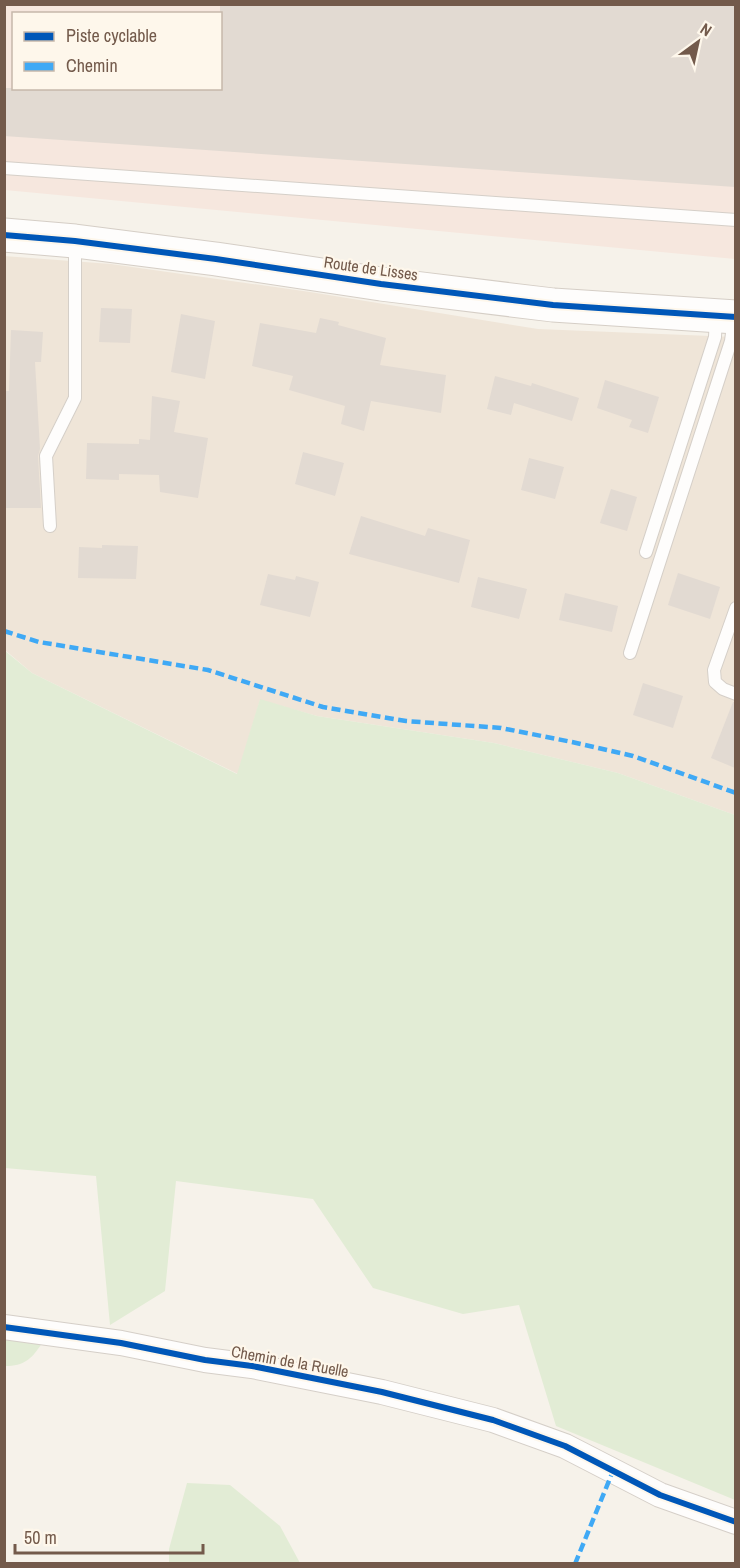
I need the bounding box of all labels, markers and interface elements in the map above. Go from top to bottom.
legend [12,12,222,90]
north arrow [668,12,728,72]
text: N [696,18,716,41]
text: Piste cyclable [66,23,157,48]
text: Chemin [66,53,118,78]
street label: Route de Lisses [323,251,419,285]
street label: Chemin de la Ruelle [230,1340,350,1382]
scale bar [15,1517,202,1555]
text: 50 m [24,1525,57,1550]

